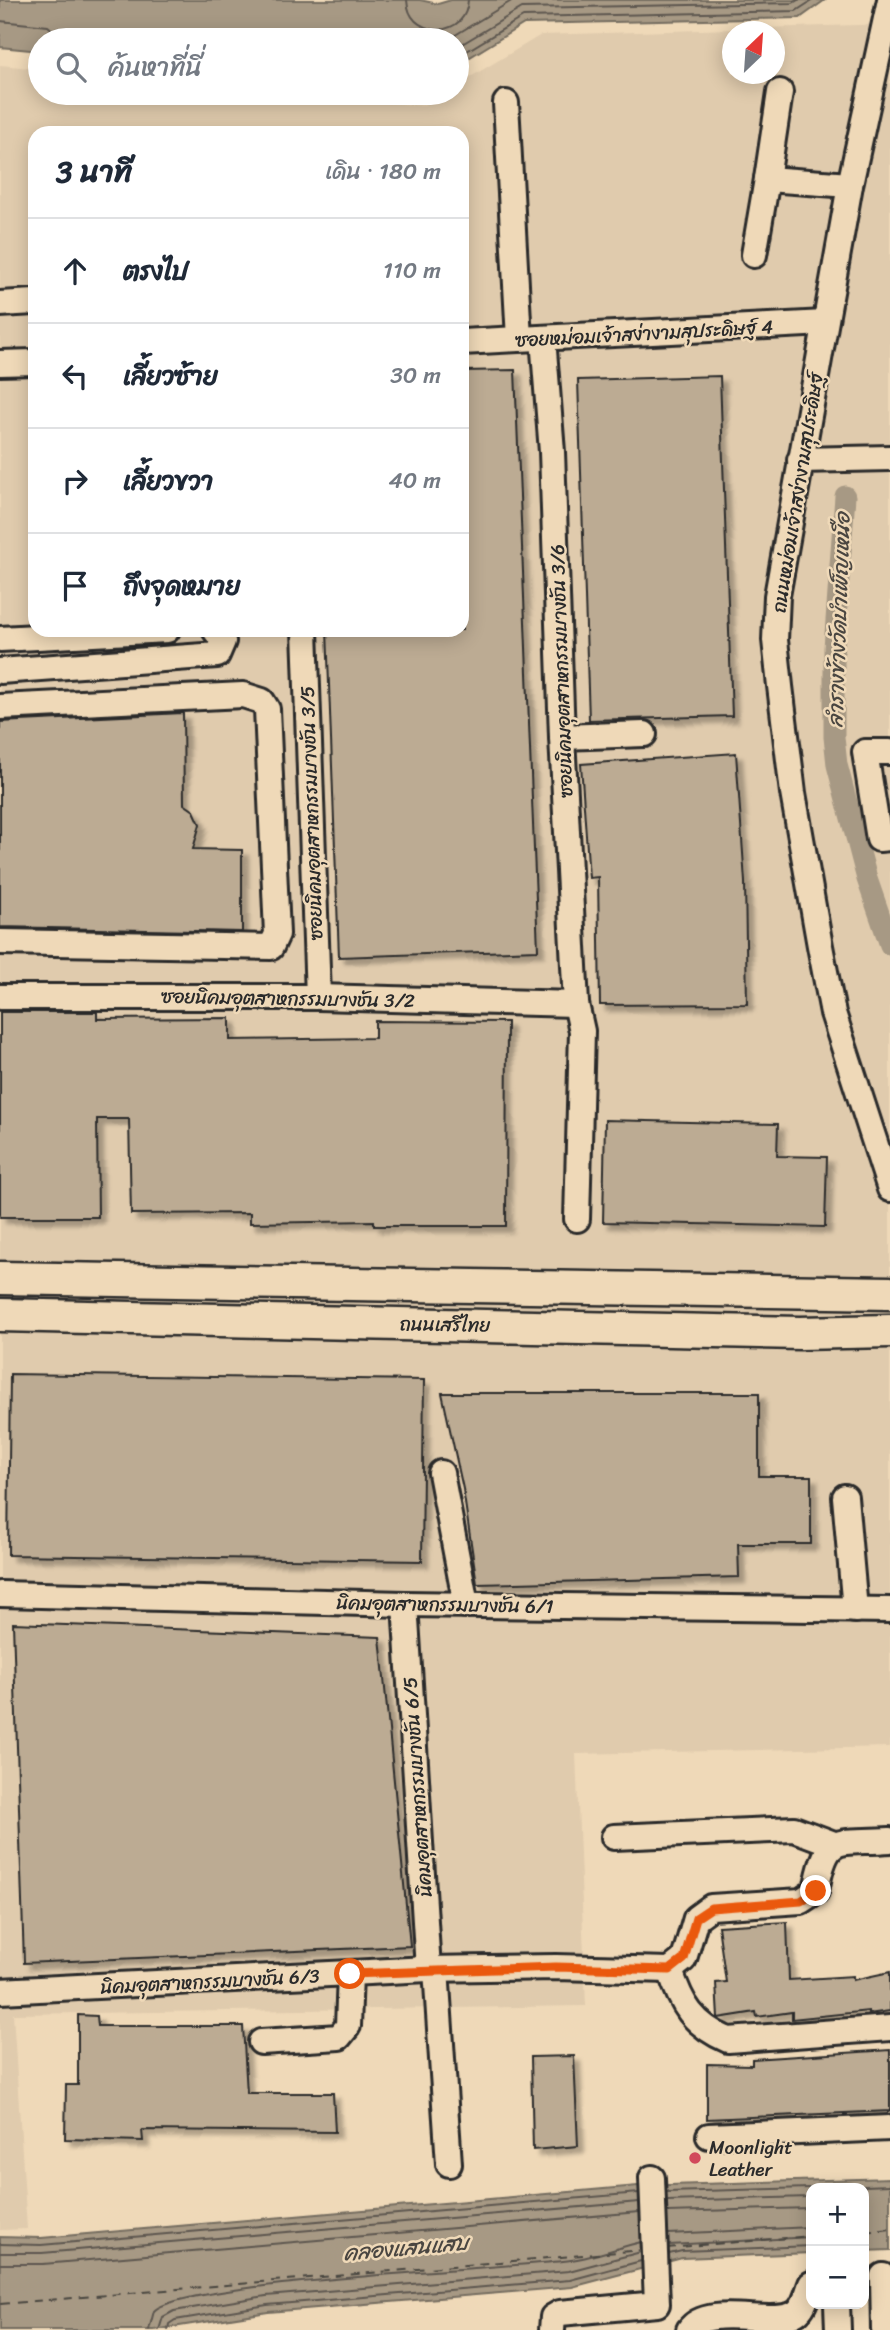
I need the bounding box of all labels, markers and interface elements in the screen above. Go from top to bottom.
north arrow [722,21,785,84]
search box [28,28,469,105]
text: ค้นหาที่นี่ [108,44,202,90]
icon: search [52,48,90,86]
text: 3 นาที [56,145,132,199]
text: เดิน · 180 m [325,151,441,192]
text: ตรงไป [123,248,188,294]
text: 110 m [383,250,441,291]
icon: ahead [56,252,94,290]
street label: ซอยหม่อมเจ้าสง่างามสุประดิษฐ์ 4 [514,310,774,357]
text: เลี้ยวซ้าย [123,353,218,399]
text: 30 m [390,355,441,396]
icon: left [56,357,94,395]
street label: ถนนหม่อมเจ้าสง่างามสุประดิษฐ์ [762,368,833,615]
text: เลี้ยวขวา [123,458,213,504]
text: 40 m [388,460,441,501]
icon: right [56,462,94,500]
water label: ลำรางข้างวัดบำเพ็ญเหนือ [816,510,862,728]
street label: ซอยนิคมอุตสาหกรรมบางชัน 3/6 [541,544,582,798]
text: ถึงจุดหมาย [123,563,240,609]
icon: arrive [56,567,94,605]
street label: ซอยนิคมอุตสาหกรรมบางชัน 3/5 [291,685,332,941]
street label: ซอยนิคมอุตสาหกรรมบางชัน 3/2 [161,980,415,1017]
street label: ถนนเสรีไทย [399,1307,491,1342]
street label: นิคมอุตสาหกรรมบางชัน 6/1 [336,1586,554,1623]
street label: นิคมอุตสาหกรรมบางชัน 6/5 [393,1675,442,1898]
route end [800,1875,831,1906]
route start [334,1958,365,1989]
street label: นิคมอุตสาหกรรมบางชัน 6/3 [100,1959,321,2004]
place label: Moonlight Leather [709,2131,793,2186]
marker: Moonlight Leather [687,2150,703,2166]
map controls [806,2183,869,2309]
button: + [806,2183,869,2246]
water label: คลองแสนแสบ [342,2223,473,2272]
button: − [806,2246,869,2309]

